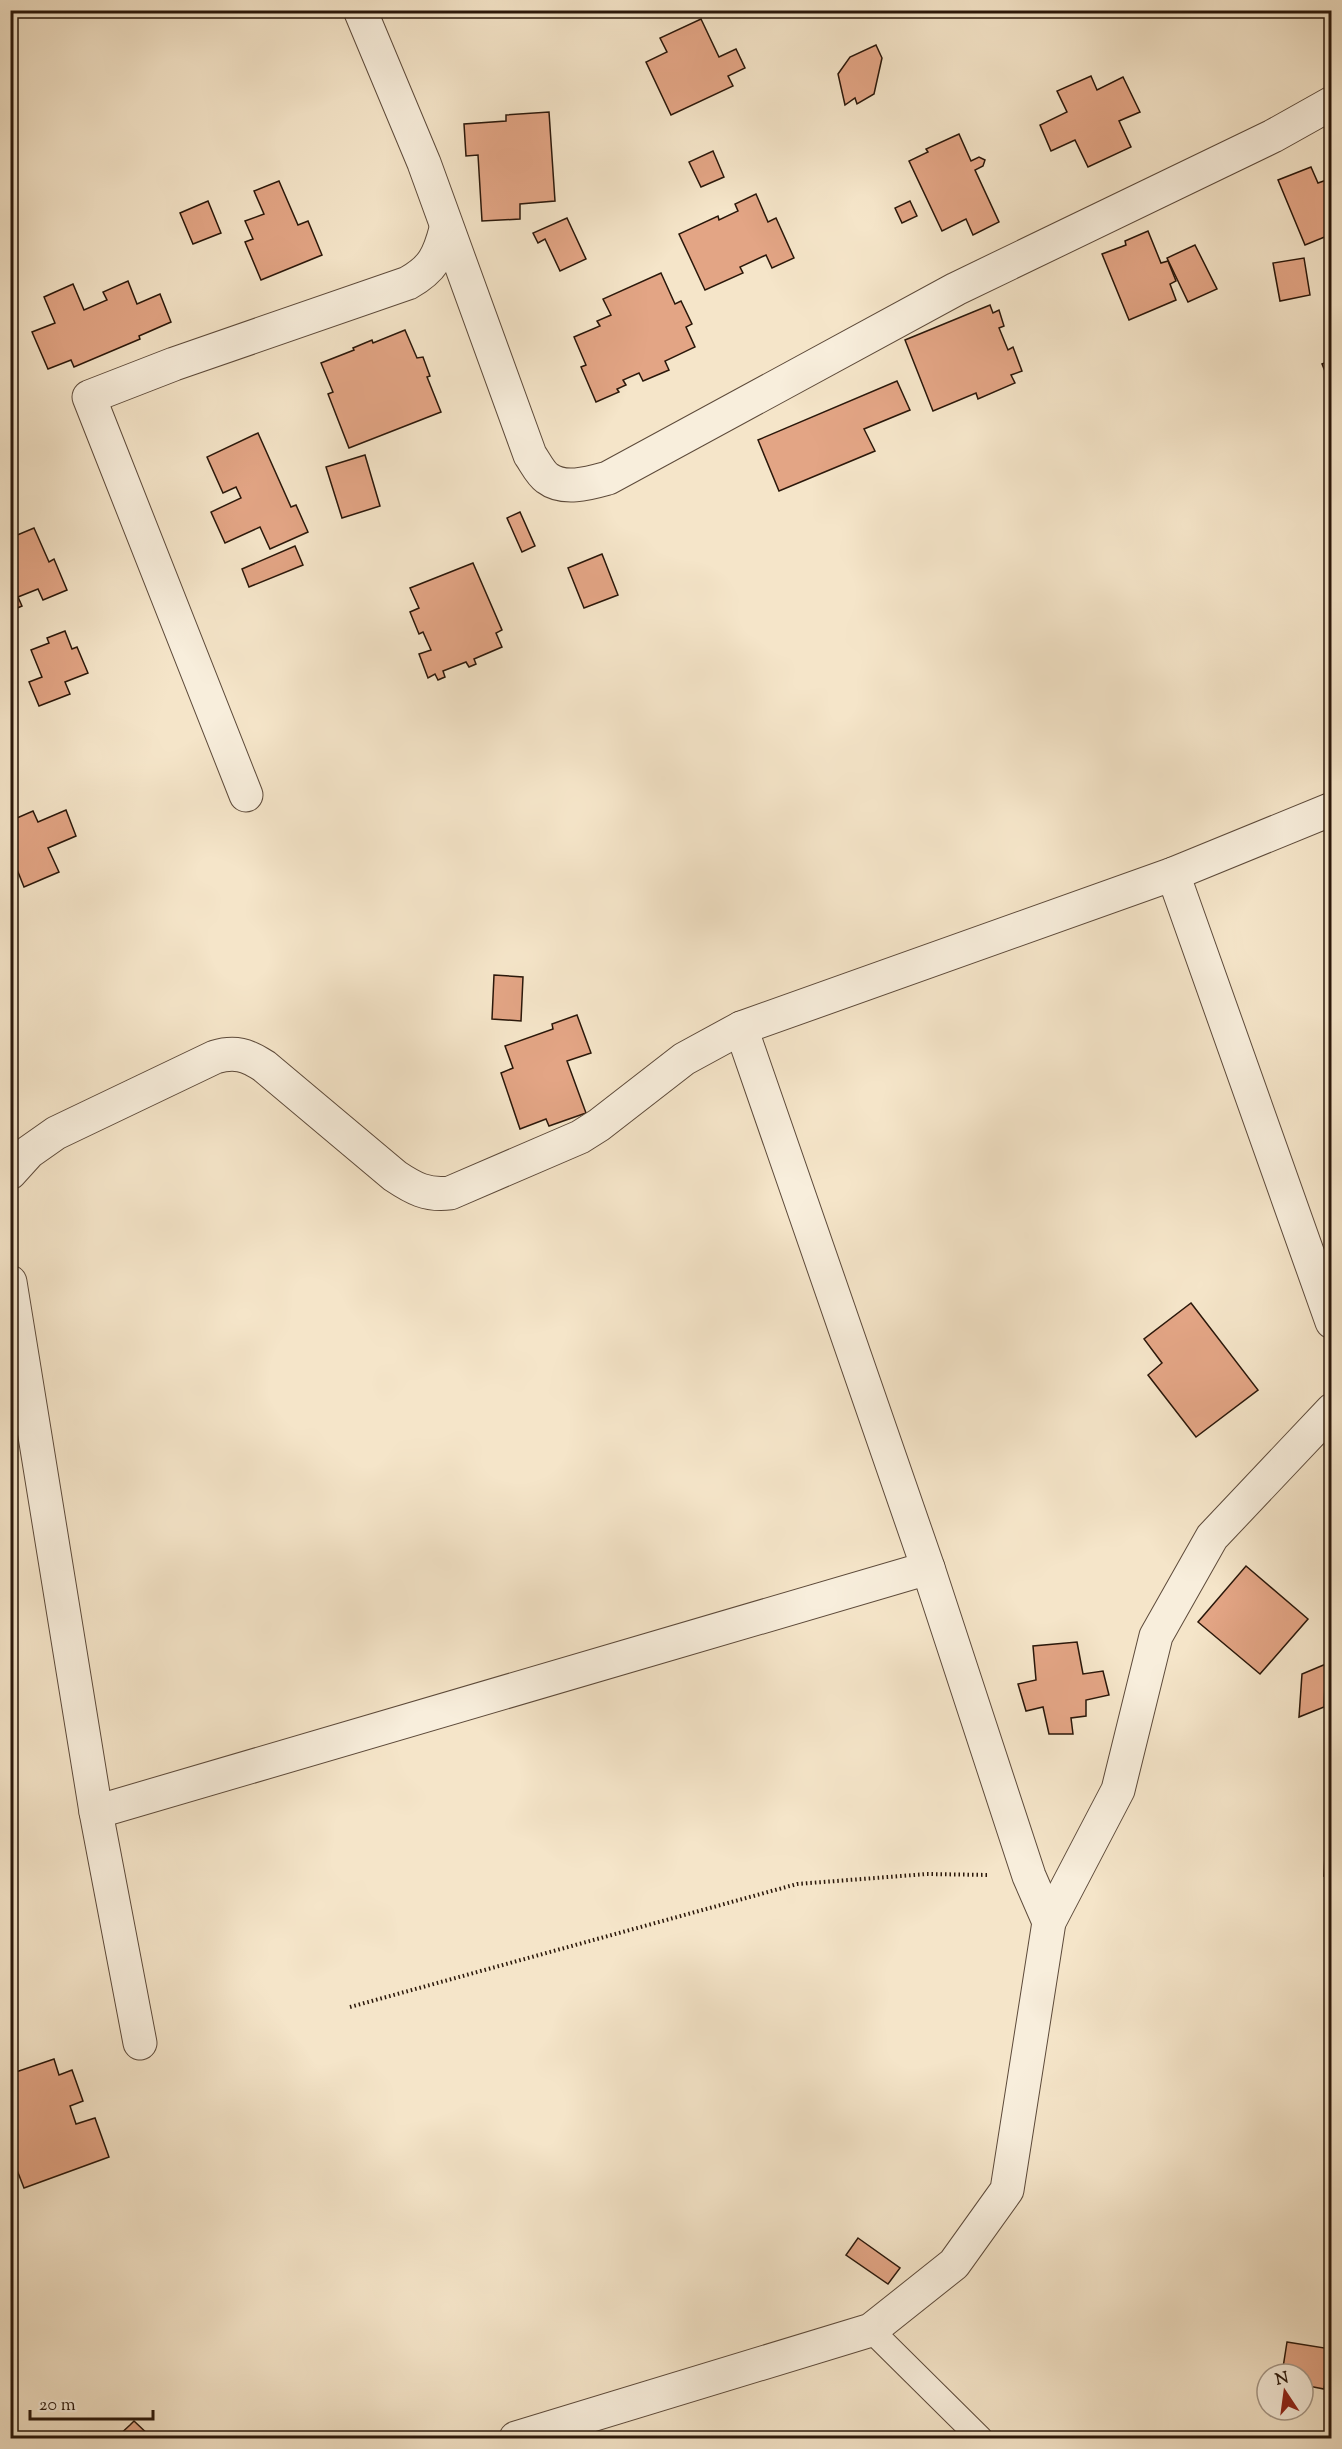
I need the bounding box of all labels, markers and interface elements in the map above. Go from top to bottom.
north arrow [1255,2362,1315,2422]
text: N [1273,2367,1291,2392]
scale bar [30,2383,153,2421]
text: 20 m [39,2393,76,2419]

